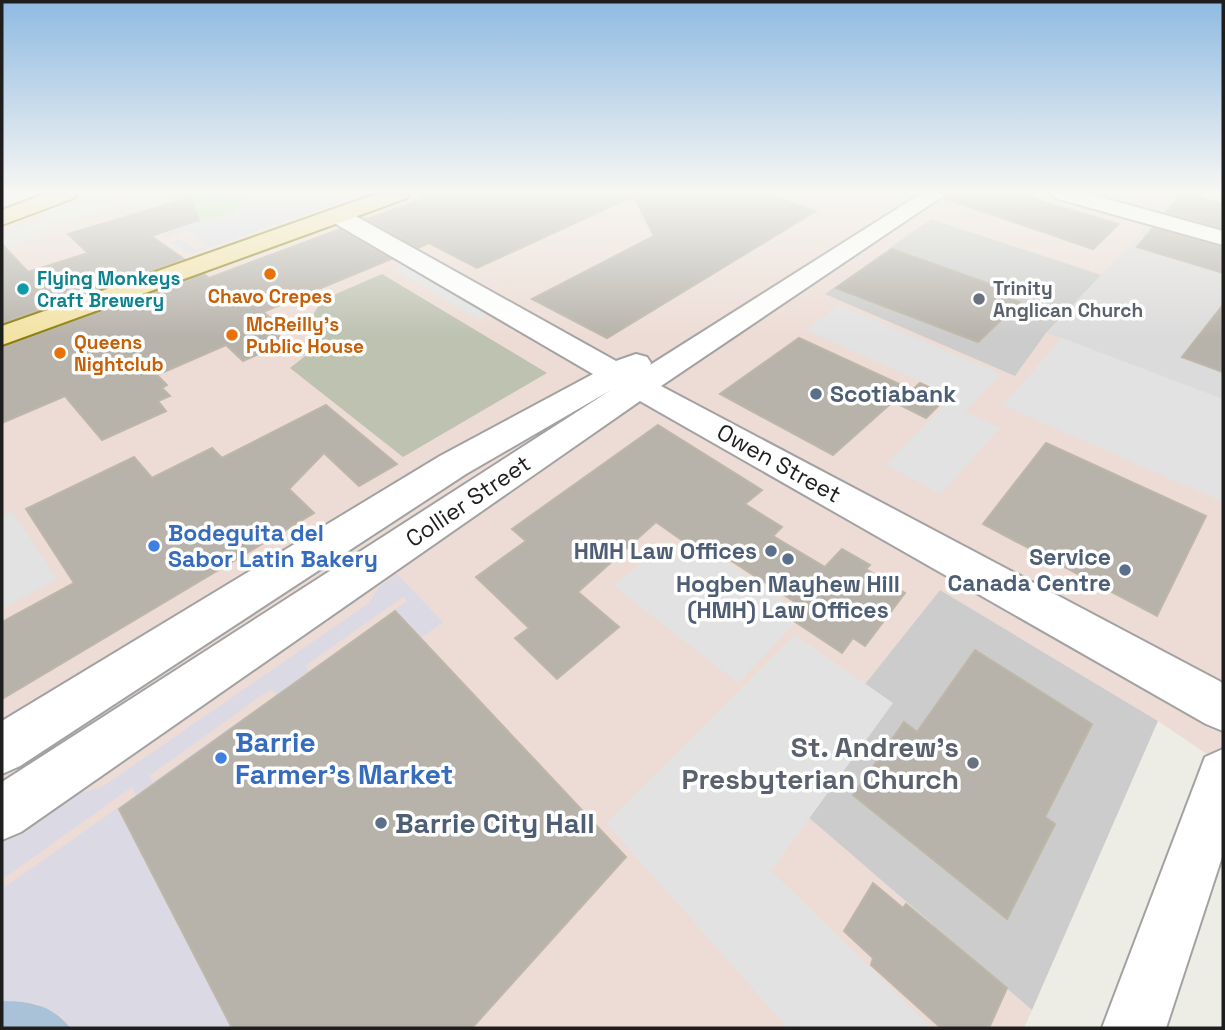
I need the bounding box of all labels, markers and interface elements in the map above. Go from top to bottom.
place label: Flying Monkeys Craft Brewery [37,266,181,313]
marker: Chavo Crepes [262,266,278,282]
place label: Trinity Anglican Church [993,276,1143,323]
marker: Flying Monkeys Craft Brewery [15,281,31,297]
place label: Chavo Crepes [208,284,332,309]
marker: Trinity Anglican Church [971,291,987,307]
place label: McReilly's Public House [246,312,364,359]
marker: McReilly's Public House [224,327,240,343]
place label: Queens Nightclub [74,330,164,377]
marker: Queens Nightclub [52,345,68,361]
place label: Scotiabank [830,379,956,409]
marker: Scotiabank [808,386,824,402]
street label: Owen Street [712,417,846,509]
street label: Collier Street [400,448,536,554]
place label: Bodeguita del Sabor Latin Bakery [168,518,378,574]
place label: HMH Law Offices [574,536,757,566]
marker: Bodeguita del Sabor Latin Bakery [146,538,162,554]
place label: Service Canada Centre [947,542,1111,598]
marker: HMH Law Offices [763,543,779,559]
marker: Hogben Mayhew Hill (HMH) Law Offices [780,551,796,567]
marker: Service Canada Centre [1117,562,1133,578]
place label: Hogben Mayhew Hill (HMH) Law Offices [676,569,900,625]
place label: Barrie Farmer's Market [235,724,453,792]
place label: St. Andrew's Presbyterian Church [682,729,959,797]
marker: Barrie Farmer's Market [213,750,229,766]
marker: St. Andrew's Presbyterian Church [965,755,981,771]
place label: Barrie City Hall [395,805,595,841]
marker: Barrie City Hall [373,815,389,831]

